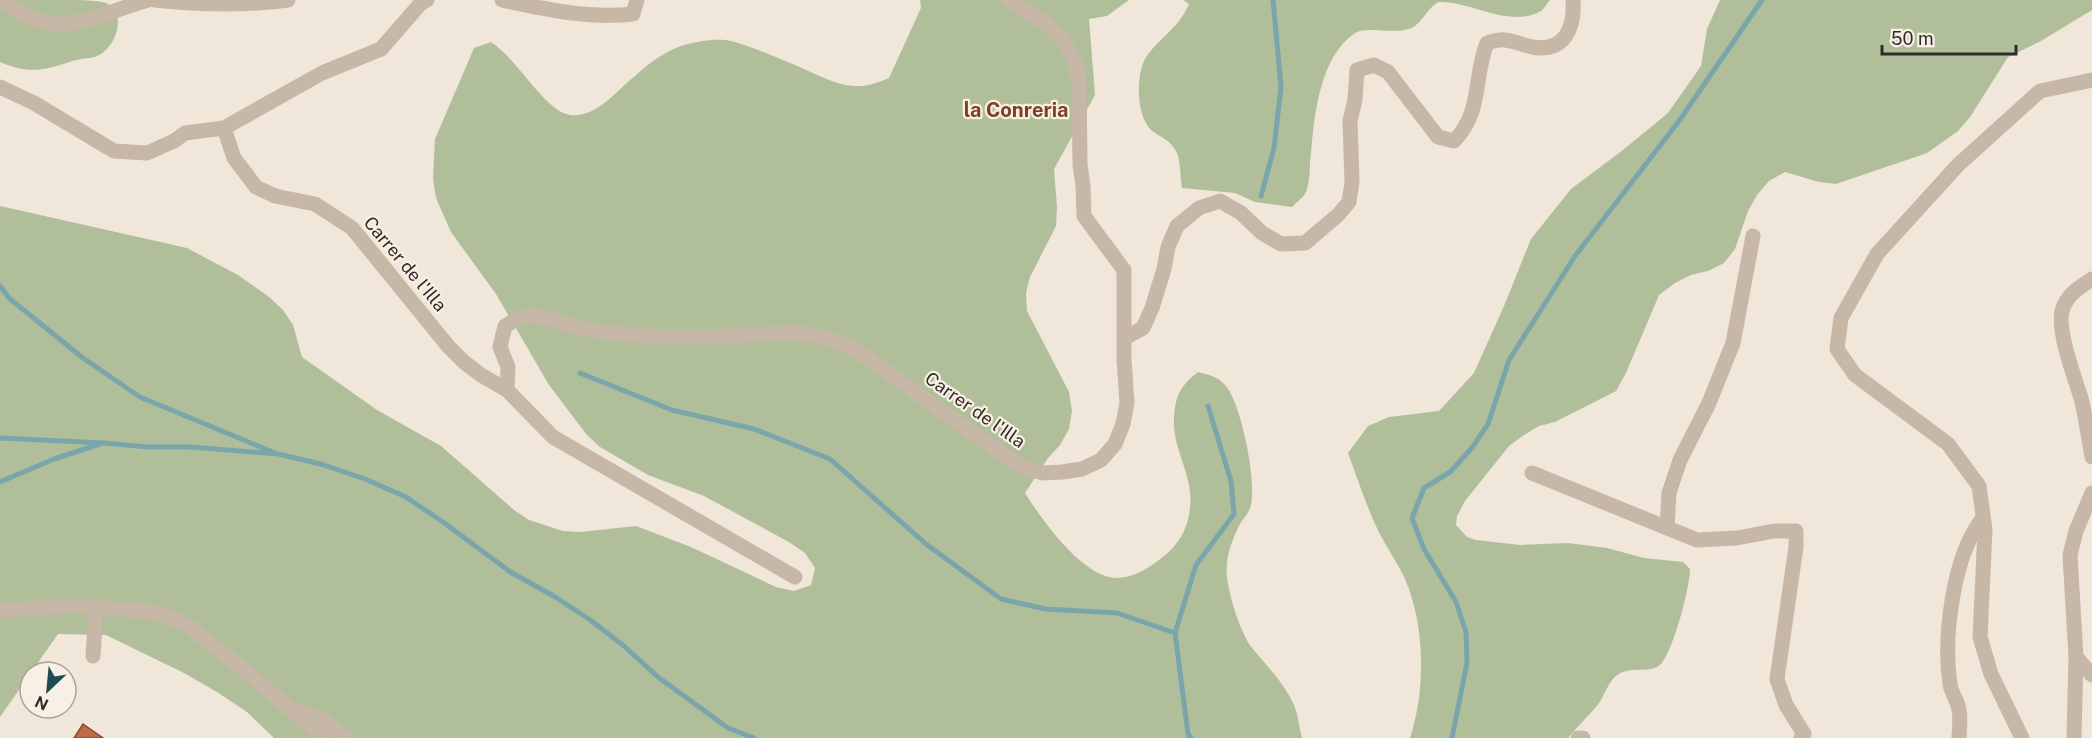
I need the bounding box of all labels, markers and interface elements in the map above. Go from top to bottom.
scale bar [1882,18,2016,56]
text: 50 m [1891,28,1934,49]
district label: la Conreria [964,98,1068,122]
street label: Carrer de l'Illa [360,212,451,315]
street label: Carrer de l'Illa [921,367,1029,452]
north arrow [18,660,78,720]
text: N [32,692,51,714]

